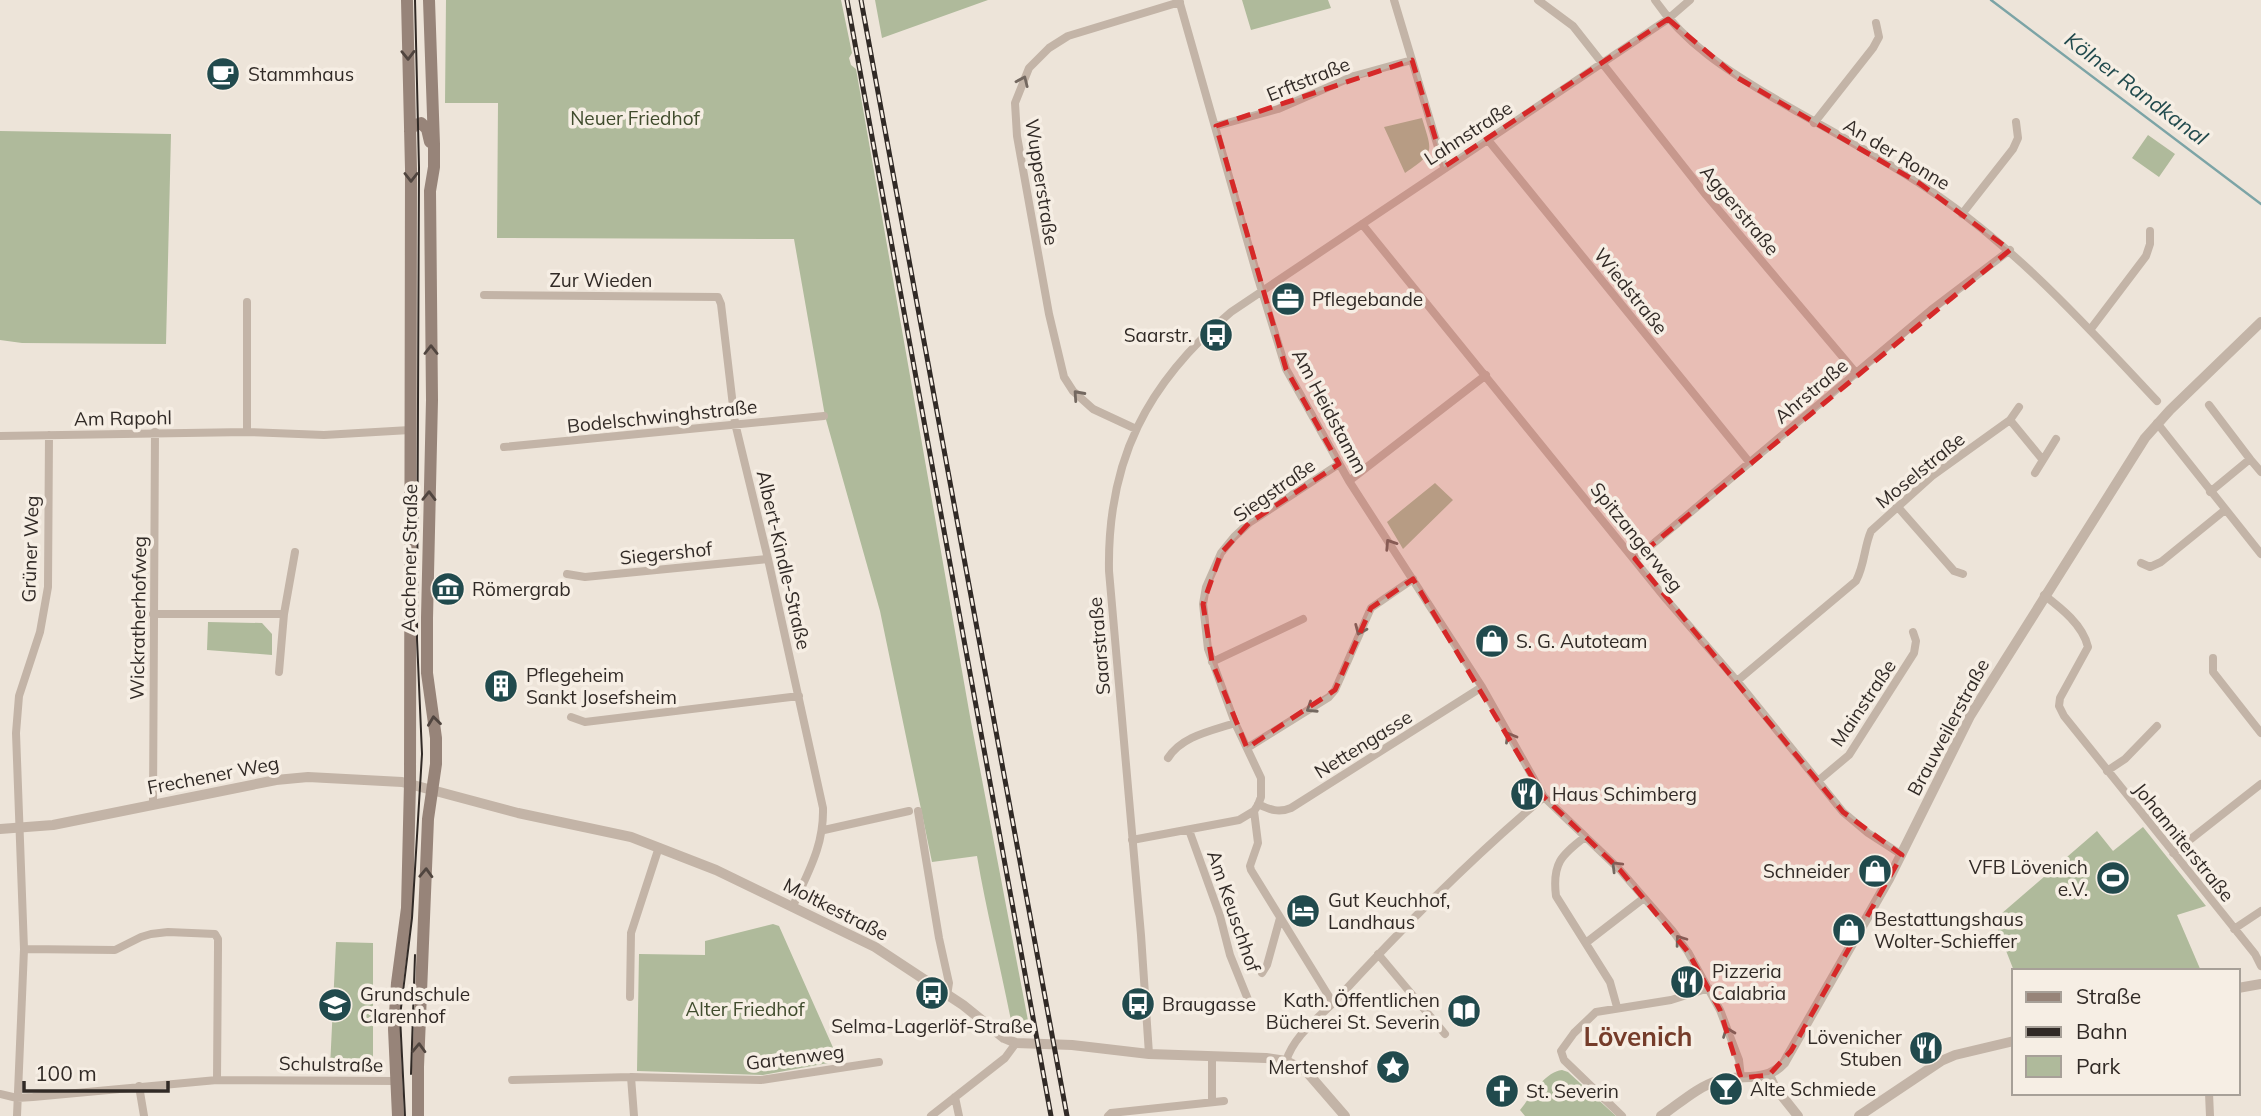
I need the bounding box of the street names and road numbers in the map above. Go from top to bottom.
street label: Erftstraße [1263,51,1353,107]
street label: Lahnstraße [1419,96,1517,170]
street label: An der Ronne [1839,113,1955,195]
street label: Wupperstraße [1020,117,1064,247]
street label: Aggerstraße [1695,160,1785,260]
street label: Wiedstraße [1589,243,1673,339]
street label: Zur Wieden [550,268,652,292]
street label: Am Heidstamm [1287,345,1373,477]
street label: Ahrstraße [1769,353,1853,429]
street label: Bodelschwinghstraße [566,394,758,438]
street label: Am Rapohl [74,405,172,431]
street label: Moselstraße [1870,427,1970,513]
street label: Siegstraße [1228,453,1320,527]
street label: Albert-Kindle-Straße [752,468,816,652]
street label: Spitzangerweg [1585,477,1689,597]
street label: Aachener Straße [396,483,422,633]
street label: Grüner Weg [16,495,44,603]
street label: Wickratherhofweg [125,536,151,700]
street label: Siegershof [618,536,714,570]
street label: Saarstraße [1083,596,1115,696]
street label: Brauweilerstraße [1902,654,1994,800]
street label: Mainstraße [1825,655,1901,751]
street label: Nettengasse [1310,704,1416,784]
street label: Frechener Weg [145,750,281,800]
street label: Johanniterstraße [2129,777,2239,907]
street label: Am Keuschhof [1202,847,1266,975]
street label: Moltkestraße [779,872,893,946]
street label: Gartenweg [745,1039,845,1075]
street label: Schulstraße [279,1051,383,1077]

